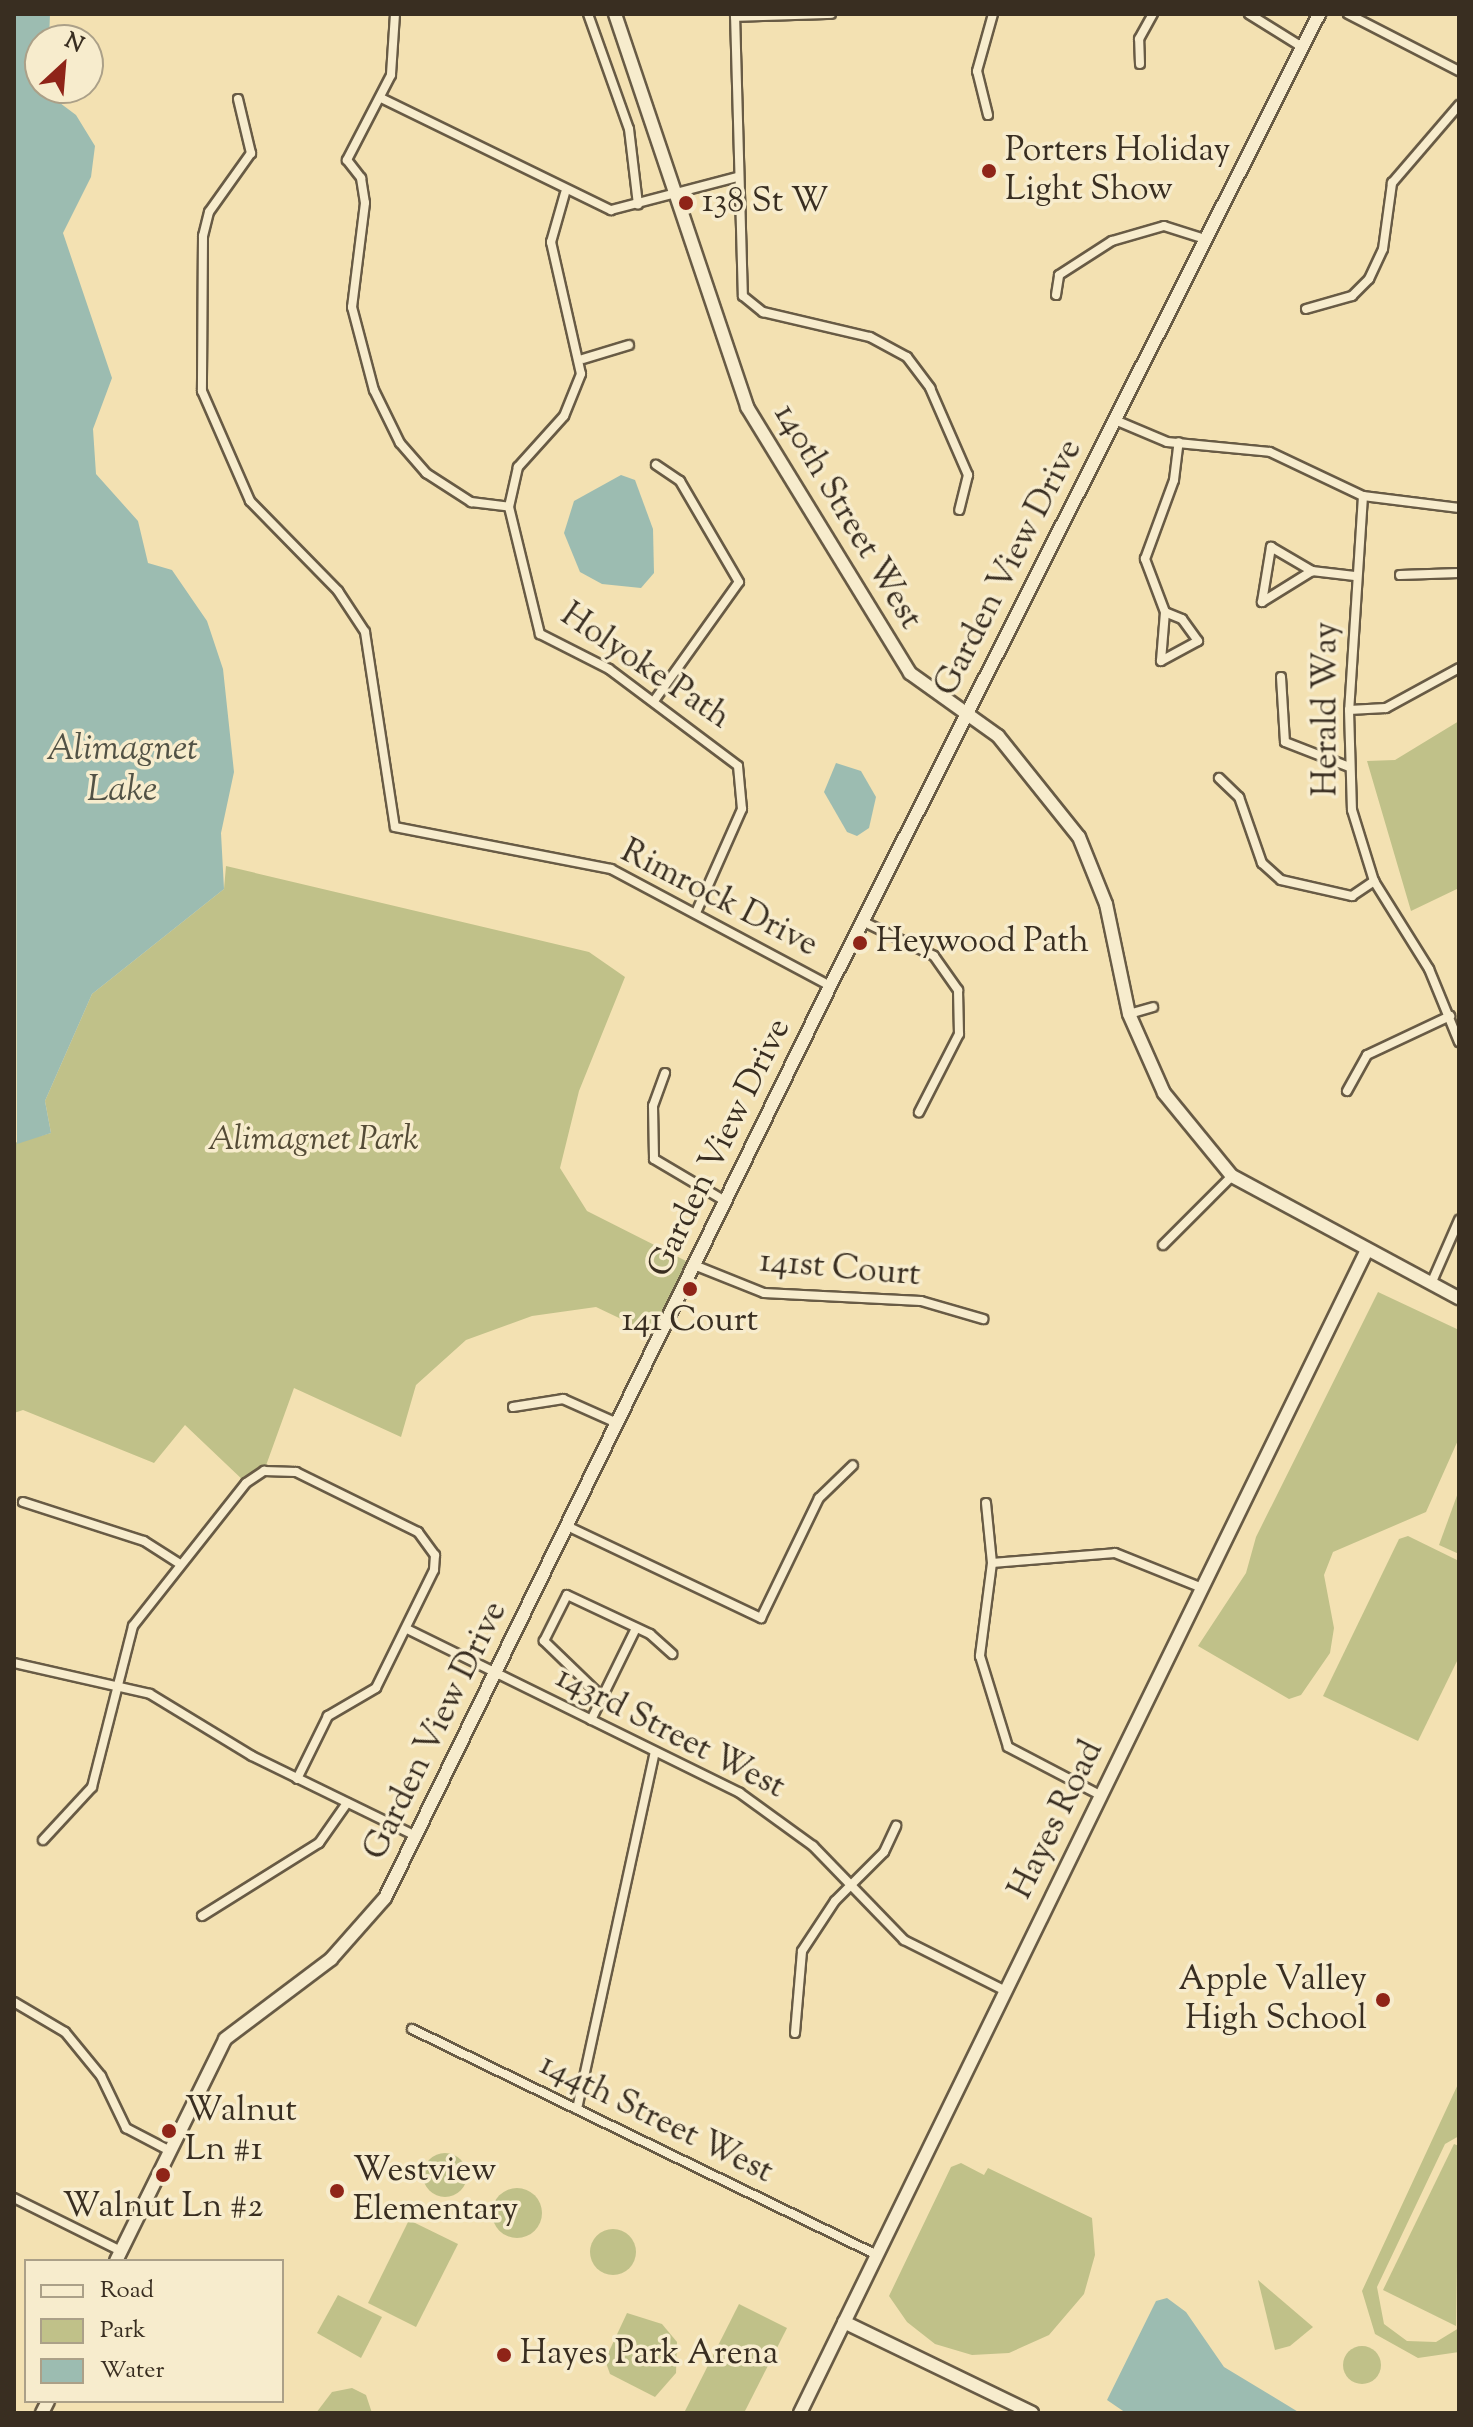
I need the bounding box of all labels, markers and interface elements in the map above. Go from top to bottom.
north arrow [24,24,104,104]
text: N [59,26,89,62]
place label: Porters Holiday Light Show [1005,131,1231,210]
marker: Porters Holiday Light Show [980,162,998,180]
place label: 138 St W [702,183,828,223]
marker: 138 St W [677,194,695,212]
street label: 140th Street West [764,397,930,637]
street label: Garden View Drive [927,433,1091,703]
street label: Holyoke Path [552,595,738,739]
street label: Herald Way [1307,622,1347,796]
water label: Alimagnet Lake [46,728,198,813]
street label: Rimrock Drive [614,832,824,966]
place label: Heywood Path [876,923,1089,963]
marker: Heywood Path [851,934,869,952]
street label: Garden View Drive [640,1012,800,1284]
park label: Alimagnet Park [207,1121,419,1161]
street label: 141st Court [758,1242,922,1296]
marker: 141 Court [681,1280,699,1298]
place label: 141 Court [622,1302,758,1342]
street label: Garden View Drive [356,1595,516,1867]
street label: 143rd Street West [549,1658,791,1808]
street label: Hayes Road [1001,1734,1113,1906]
place label: Apple Valley High School [1178,1960,1367,2040]
marker: Apple Valley High School [1374,1991,1392,2009]
street label: 144th Street West [533,2045,779,2193]
place label: Walnut Ln #1 [185,2091,297,2170]
marker: Walnut Ln #1 [160,2122,178,2140]
place label: Westview Elementary [353,2151,518,2230]
marker: Walnut Ln #2 [154,2166,172,2184]
marker: Westview Elementary [328,2182,346,2200]
place label: Walnut Ln #2 [62,2188,264,2228]
legend [24,2259,284,2403]
text: Road [100,2274,154,2308]
text: Park [100,2314,146,2348]
place label: Hayes Park Arena [520,2335,778,2375]
marker: Hayes Park Arena [495,2346,513,2364]
text: Water [100,2354,164,2388]

